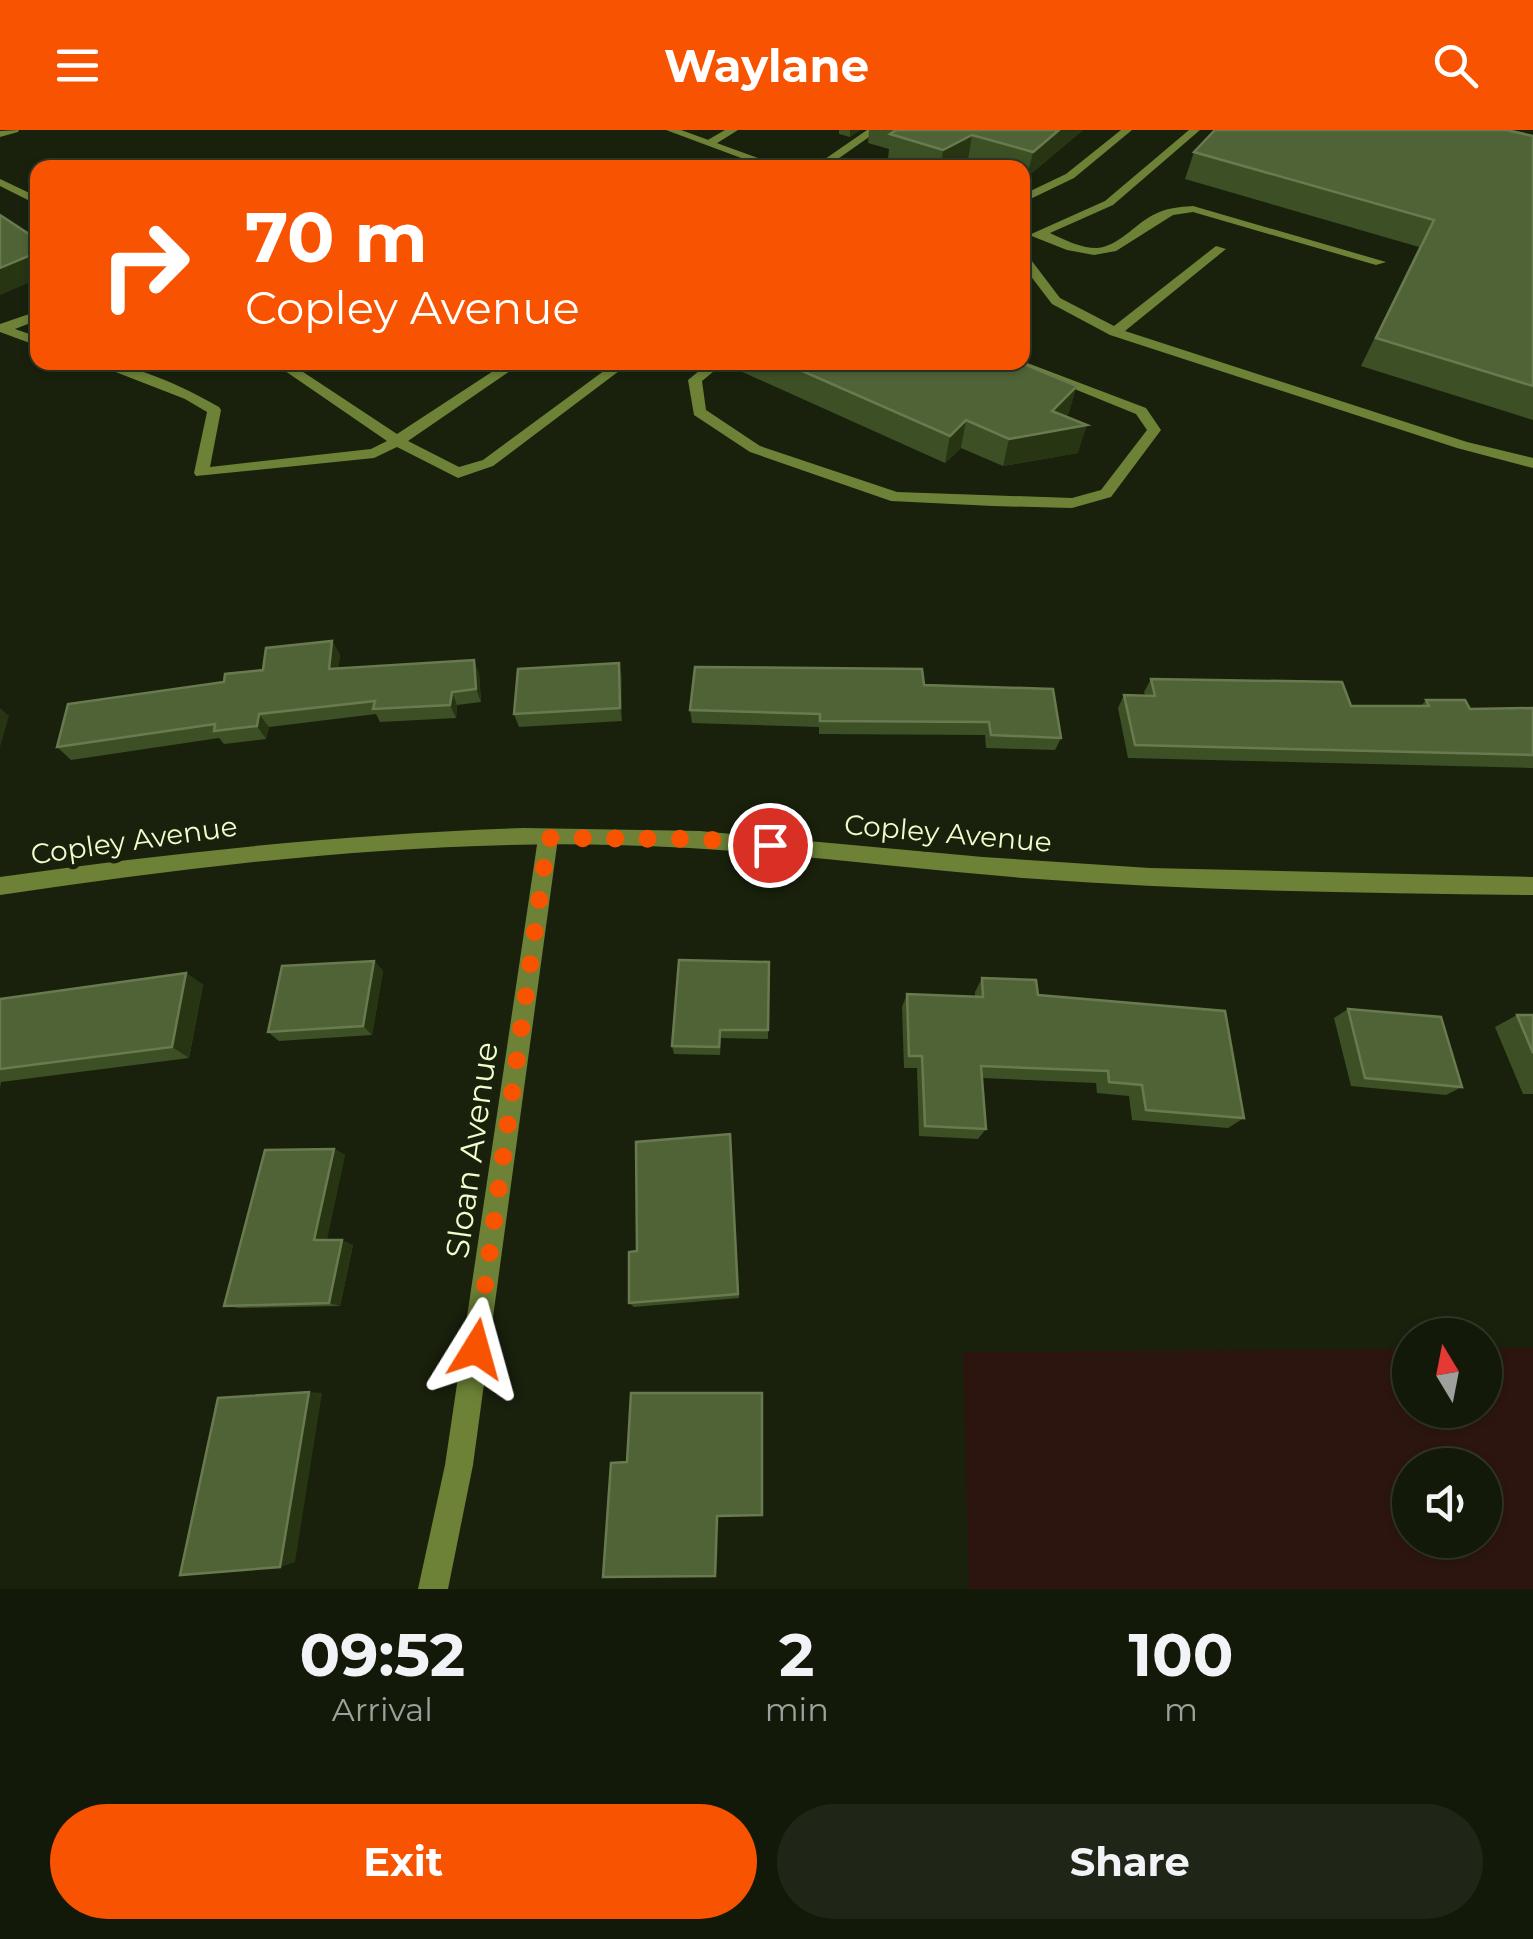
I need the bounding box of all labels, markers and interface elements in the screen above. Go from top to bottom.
icon: menu [50,38,105,93]
text: Waylane [664,38,869,93]
icon: search [1428,38,1483,93]
text: 70 m [245,194,428,280]
icon: right [80,200,210,330]
text: Copley Avenue [245,280,580,335]
pin [728,803,813,888]
street label: Copley Avenue [843,807,1053,859]
street label: Copley Avenue [29,809,239,871]
icon: arrive [743,818,798,873]
street label: Sloan Avenue [437,1039,506,1261]
position arrow [424,1297,528,1401]
north arrow [1392,1318,1502,1428]
map controls [1392,1318,1502,1558]
button: sound [1392,1448,1502,1558]
text: 09:52 [300,1618,465,1691]
text: 2 [779,1618,814,1691]
text: 100 [1128,1618,1233,1691]
text: Arrival [332,1690,433,1729]
text: min [765,1690,829,1729]
text: m [1164,1690,1198,1729]
button: Exit [50,1804,757,1919]
button: Share [777,1804,1483,1919]

